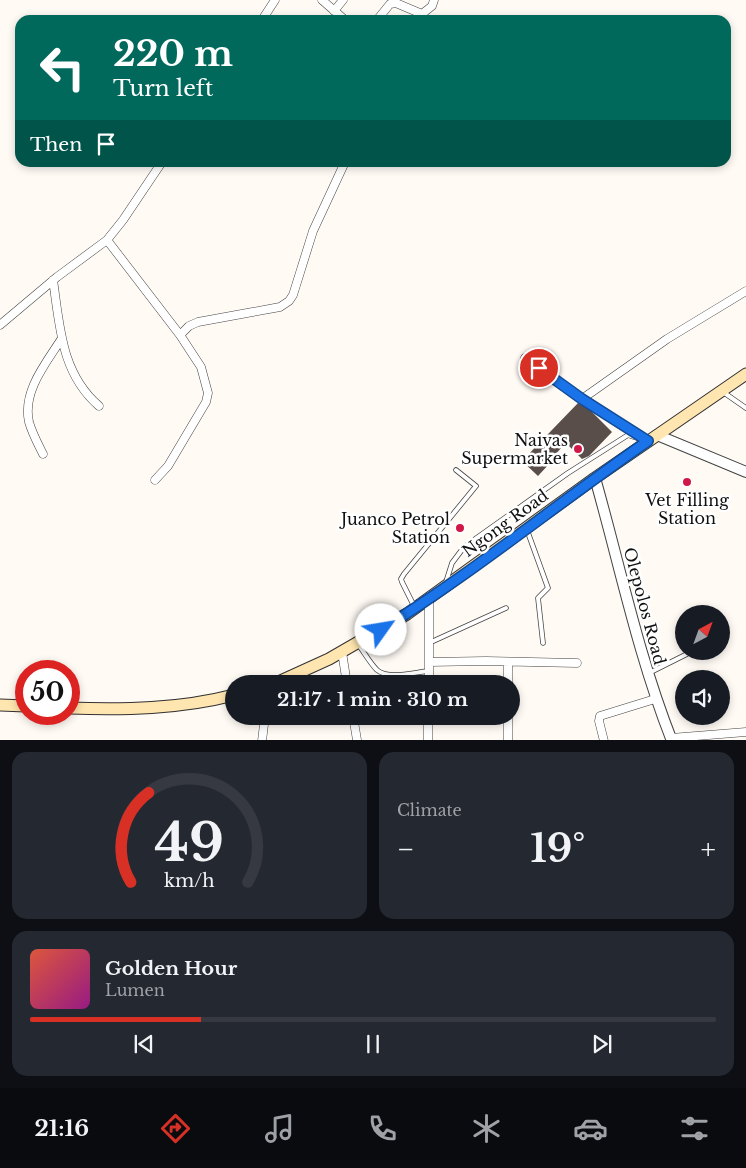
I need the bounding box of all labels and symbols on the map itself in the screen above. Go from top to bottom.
pin [518,347,560,389]
place label: Naivas Supermarket [461,430,568,468]
marker: Naivas Supermarket [572,443,584,455]
marker: Vet Filling Station [681,476,693,488]
street label: Ngong Road [458,485,552,561]
place label: Vet Filling Station [644,490,729,528]
place label: Juanco Petrol Station [339,509,450,547]
marker: Juanco Petrol Station [454,522,466,534]
street label: Olepolos Road [620,545,670,667]
position arrow [354,603,406,655]
north arrow [675,605,730,660]
speed limit sign: 50 [15,660,80,725]

